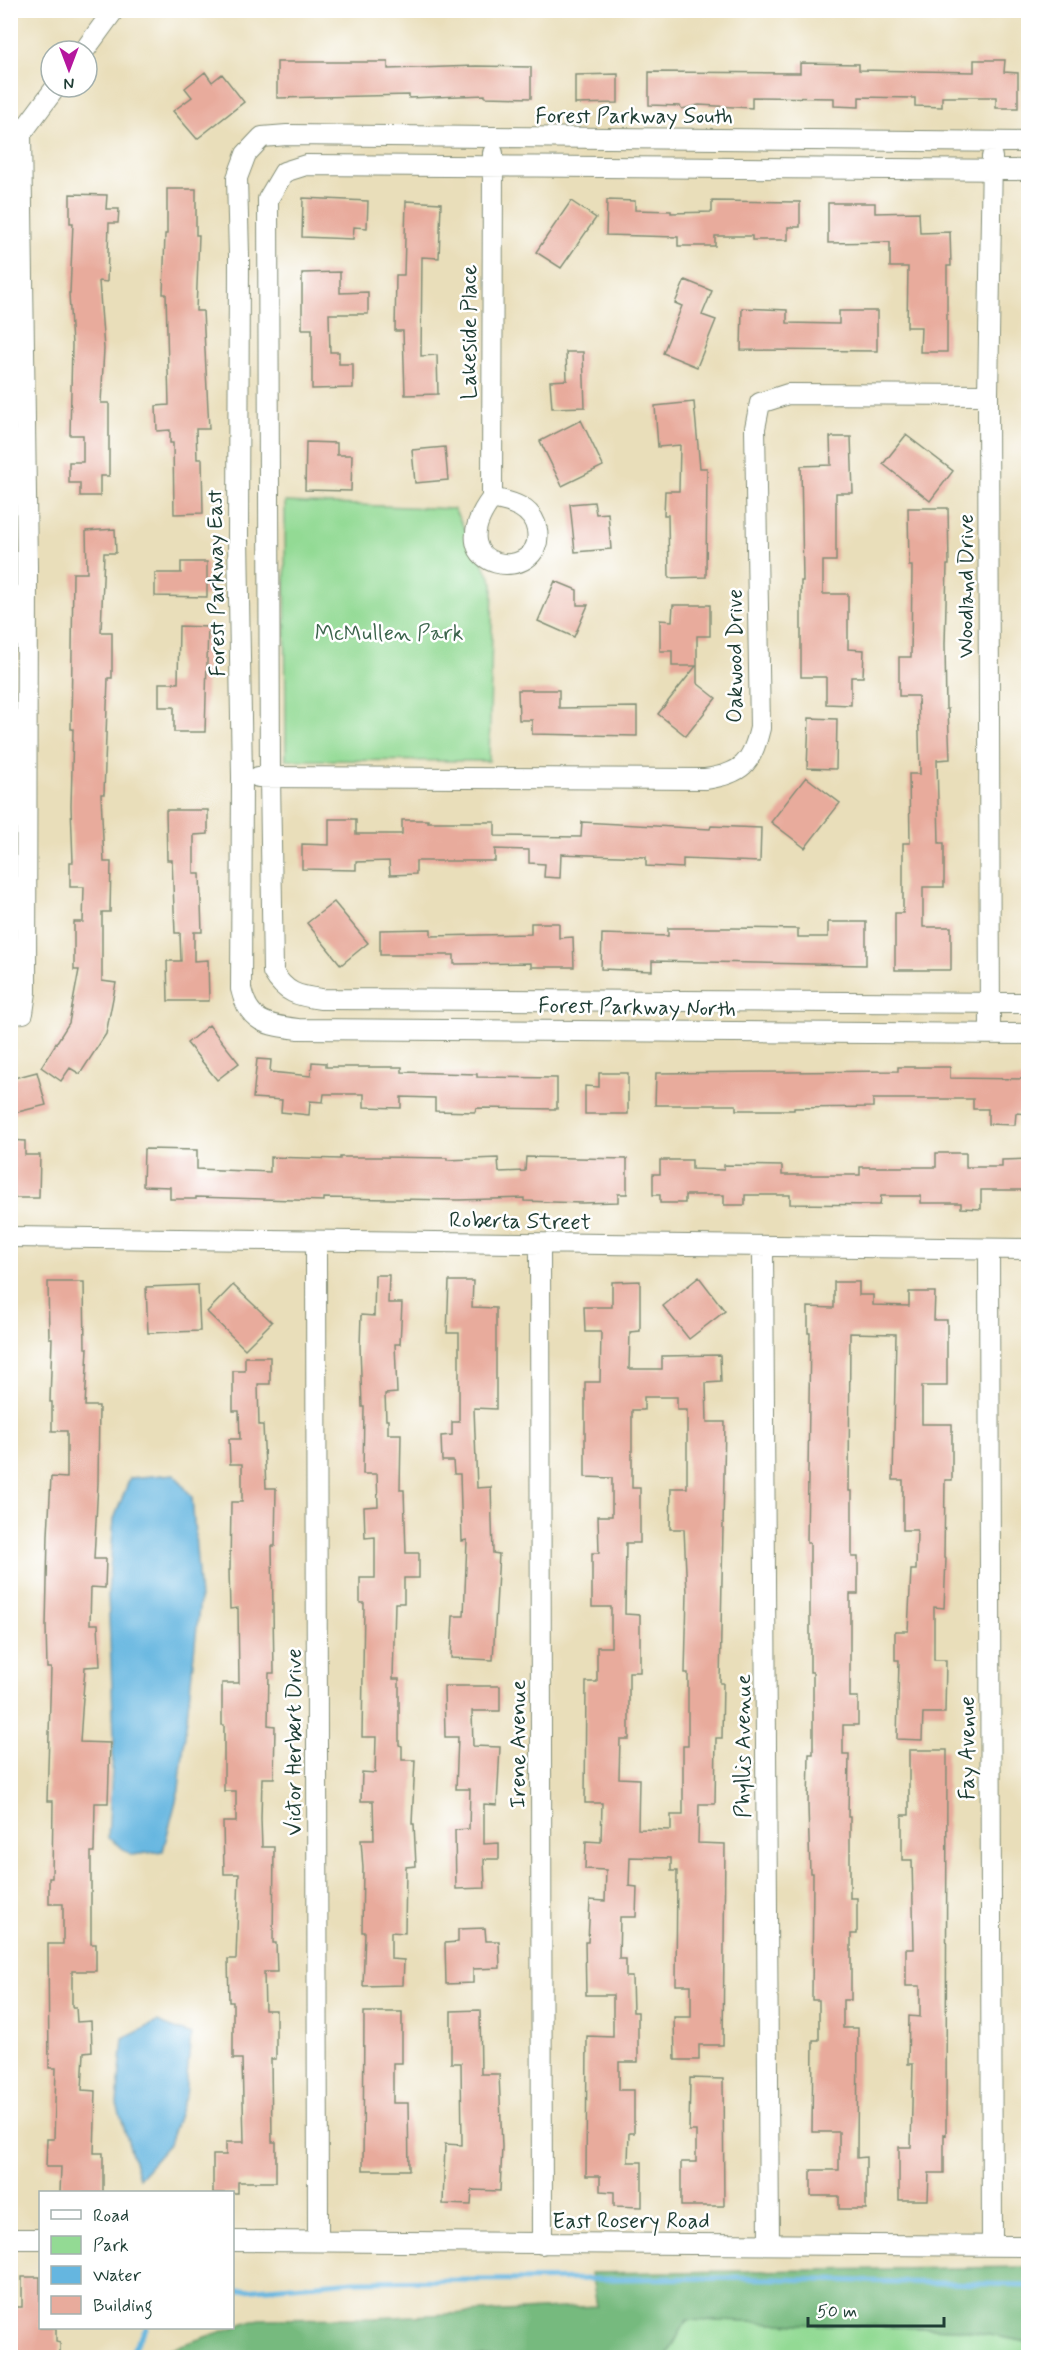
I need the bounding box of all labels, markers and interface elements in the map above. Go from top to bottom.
north arrow [39,39,99,99]
text: N [64,72,74,93]
street label: Forest Parkway South [535,103,733,131]
street label: Lakeside Place [456,265,484,399]
street label: Forest Parkway East [201,489,233,677]
street label: Woodland Drive [953,514,981,658]
street label: Oakwood Drive [722,589,750,723]
park label: McMullen Park [315,620,463,648]
street label: Forest Parkway North [538,992,736,1024]
street label: Roberta Street [449,1207,591,1237]
street label: Victor Herbert Drive [281,1648,309,1836]
street label: Phyllis Avenue [730,1674,758,1818]
street label: Irene Avenue [505,1680,533,1808]
street label: Fay Avenue [954,1696,982,1800]
legend [39,2191,234,2329]
text: Road [93,2204,129,2228]
street label: East Rosery Road [552,2208,710,2236]
text: Park [93,2234,129,2258]
text: Water [93,2264,142,2288]
scale bar [808,2290,944,2328]
text: Building [93,2294,153,2320]
text: 50 m [817,2300,857,2324]

